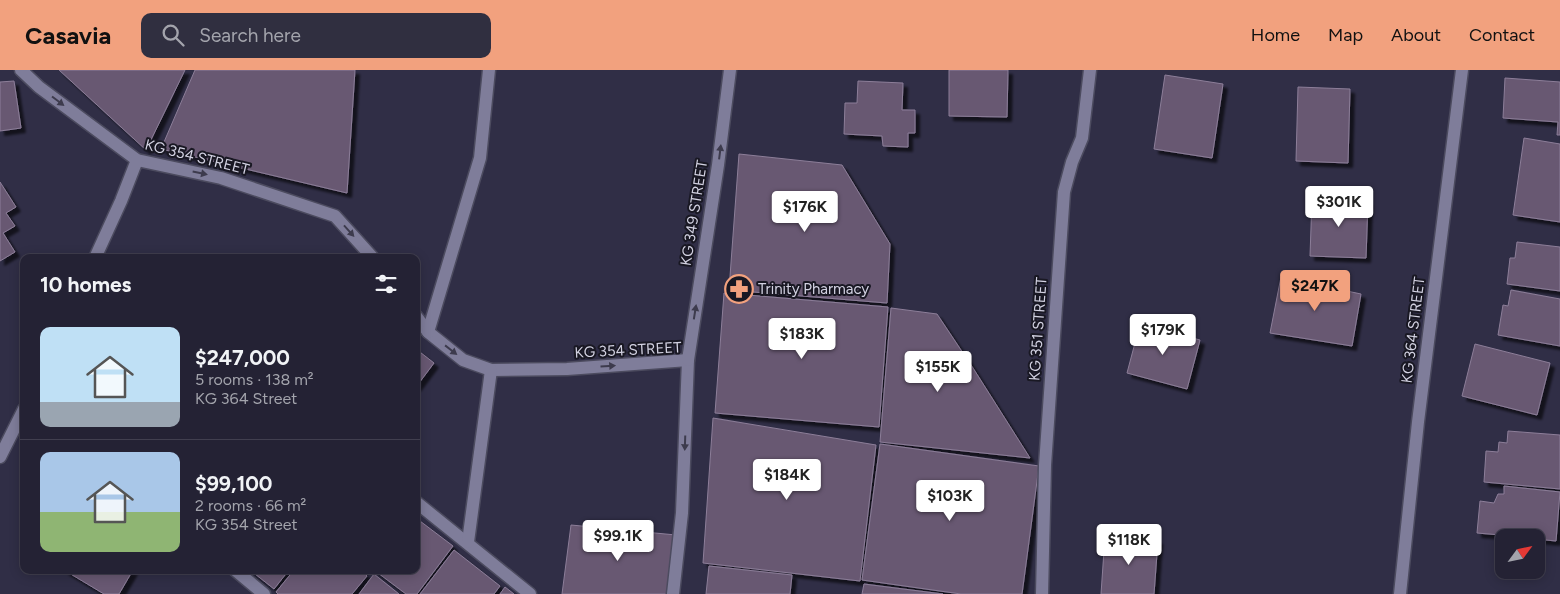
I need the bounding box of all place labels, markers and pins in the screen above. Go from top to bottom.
pin: $301K [1304,186,1374,228]
pin: $176K [770,190,840,233]
pin: $247K [1280,270,1350,312]
pharmacy icon: Trinity Pharmacy [724,274,754,304]
place label: Trinity Pharmacy [758,280,869,298]
pin: $179K [1128,314,1198,356]
pin: $183K [767,318,837,360]
pin: $155K [903,350,973,393]
pin: $184K [752,458,822,501]
pin: $103K [915,480,985,522]
pin: $99.1K [577,520,659,562]
pin: $118K [1094,524,1164,566]

